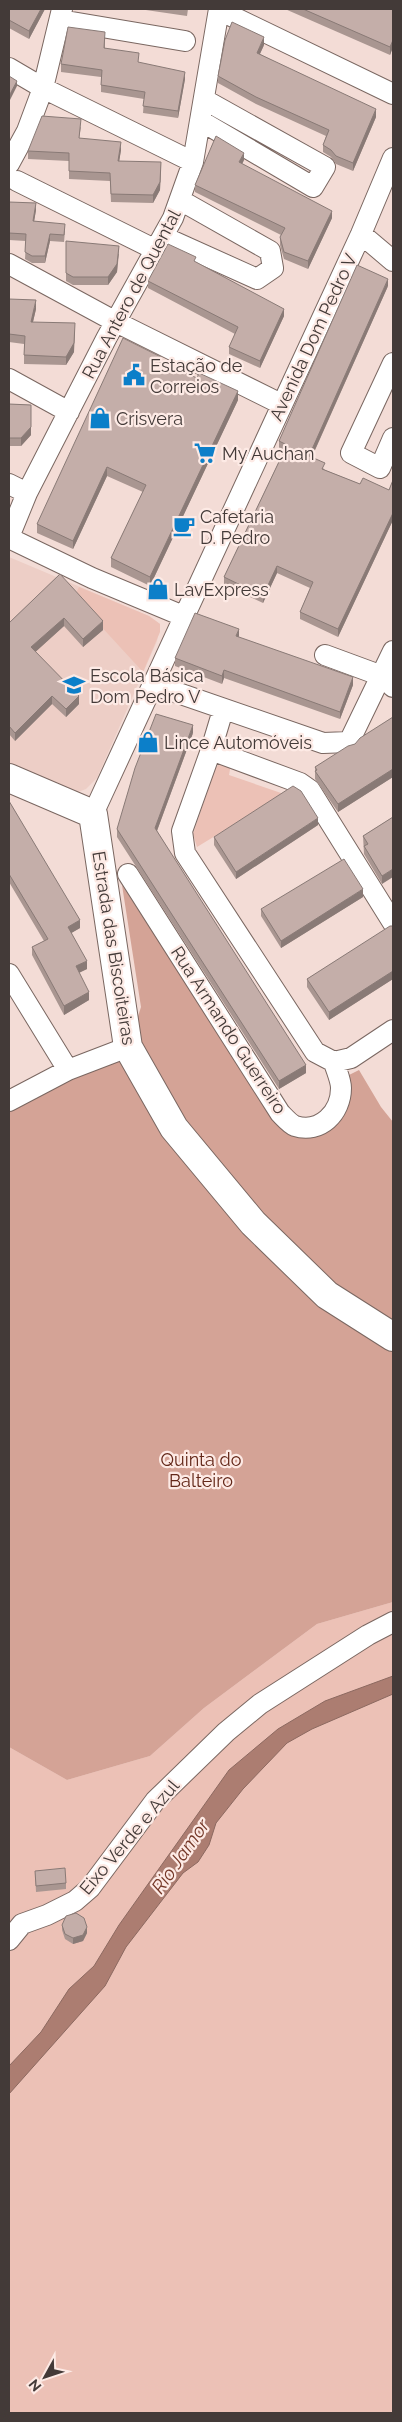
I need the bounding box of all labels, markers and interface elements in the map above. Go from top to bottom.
street label: Rua Antero de Quental [77,206,185,382]
street label: Avenida Dom Pedro V [265,250,361,424]
place label: Estação de Correios [150,355,243,397]
public building icon: Estação de Correios [121,362,147,388]
shop icon: Crisvera [87,405,113,431]
place label: Crisvera [116,408,183,429]
supermarket icon: My Auchan [192,440,218,466]
place label: My Auchan [222,443,314,464]
place label: Cafetaria D. Pedro [200,506,274,548]
cafe icon: Cafetaria D. Pedro [171,513,197,539]
shop icon: LavExpress [145,576,171,602]
place label: LavExpress [174,579,269,600]
place label: Escola Básica Dom Pedro V [90,665,204,707]
school or university icon: Escola Básica Dom Pedro V [61,672,87,698]
shop icon: Lince Automóveis [135,729,161,755]
place label: Lince Automóveis [164,732,312,753]
street label: Estrada das Biscoiteiras [88,850,140,1047]
street label: Rua Armando Guerreiro [167,942,291,1118]
park label: Quinta do Balteiro [161,1449,242,1491]
street label: Eixo Verde e Azul [75,1775,183,1899]
water label: Rio Jamor [147,1814,214,1897]
north arrow [20,2352,70,2402]
text: N [25,2376,45,2395]

